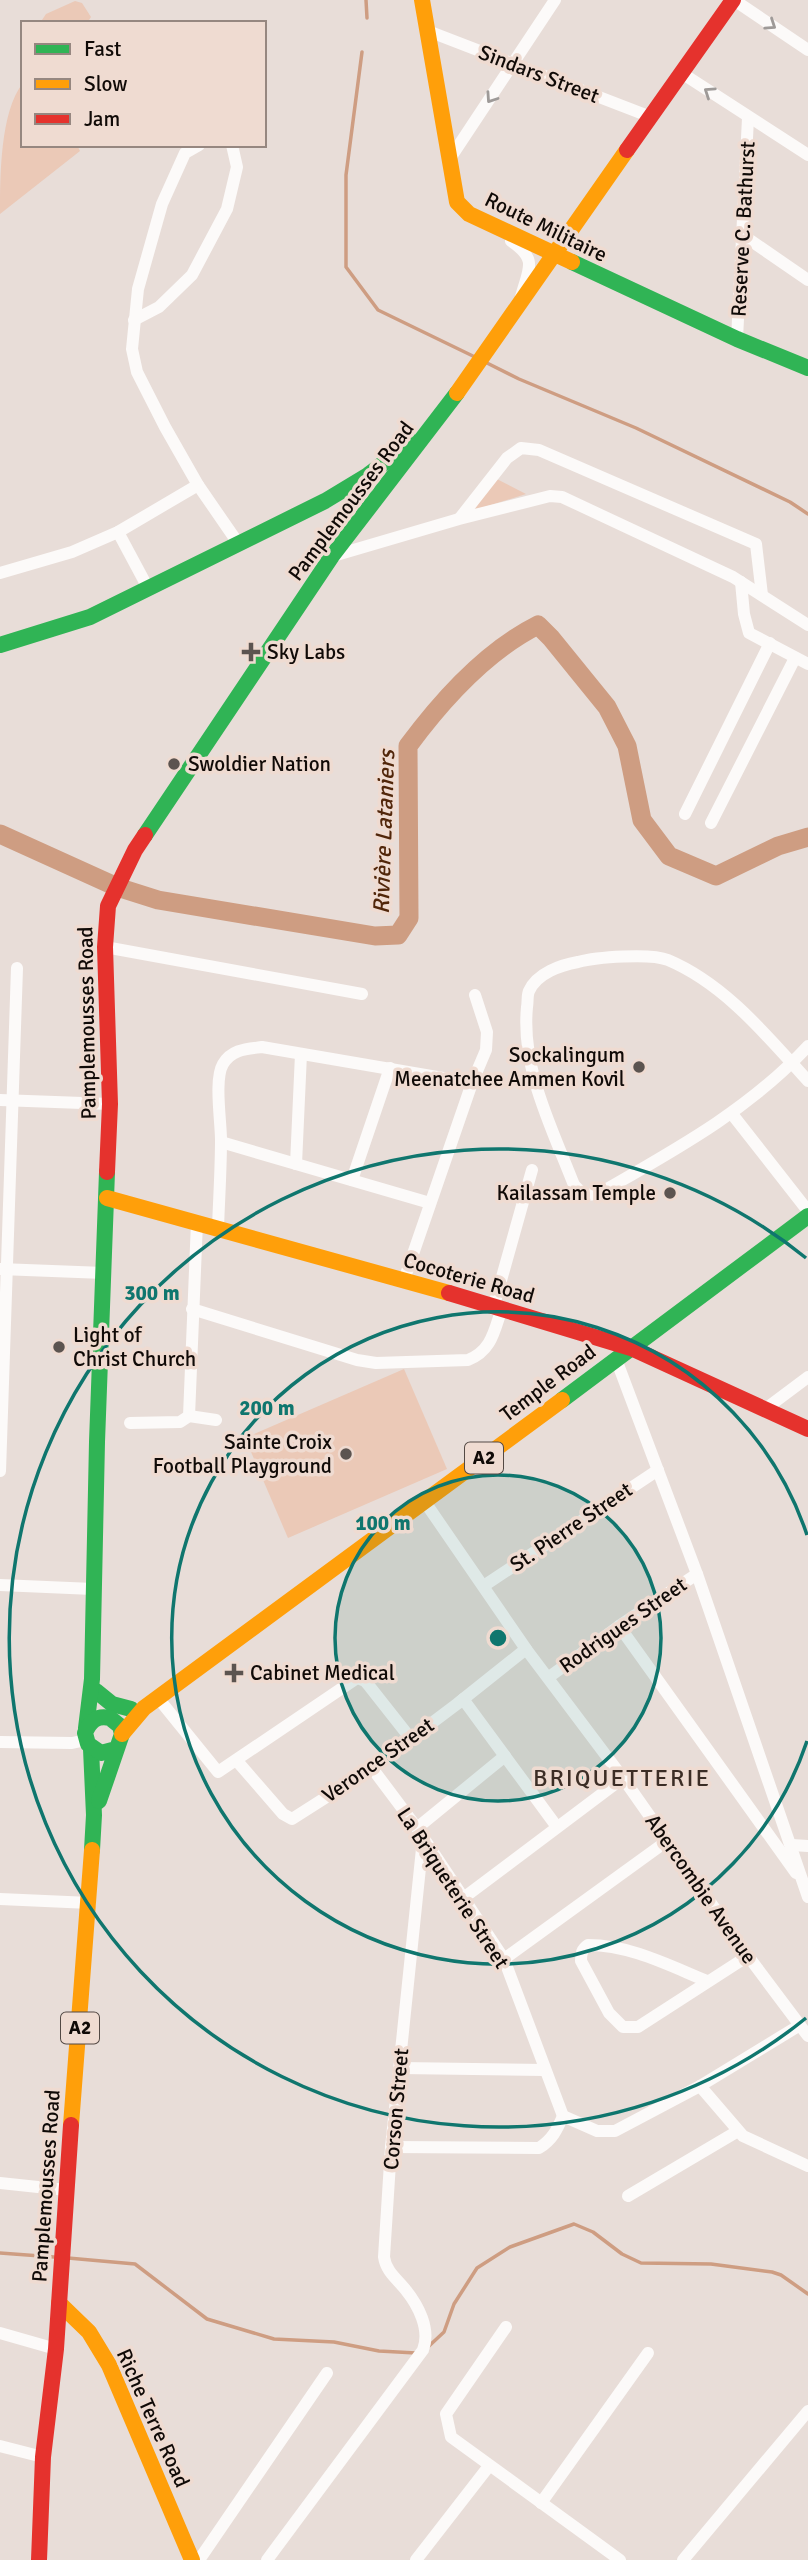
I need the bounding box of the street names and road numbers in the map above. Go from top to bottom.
street label: Sindars Street [475,39,603,109]
street label: Reserve C. Bathurst [725,141,761,317]
street label: Route Militaire [481,186,611,268]
street label: Pamplemousses Road [282,416,420,586]
street label: Pamplemousses Road [72,926,102,1120]
street label: Cocoterie Road [400,1247,538,1309]
street label: Temple Road [495,1339,601,1427]
road number: A2 [465,1442,503,1474]
street label: St. Pierre Street [505,1476,637,1578]
street label: Rodrigues Street [554,1571,692,1679]
street label: Veronce Street [317,1712,439,1808]
street label: La Briqueterie Street [391,1803,515,1973]
street label: Abercombie Avenue [640,1809,762,1969]
road number: A2 [61,2012,99,2044]
street label: Corson Street [378,2047,414,2171]
street label: Pamplemousses Road [26,2089,66,2283]
street label: Riche Terre Road [111,2345,195,2491]

